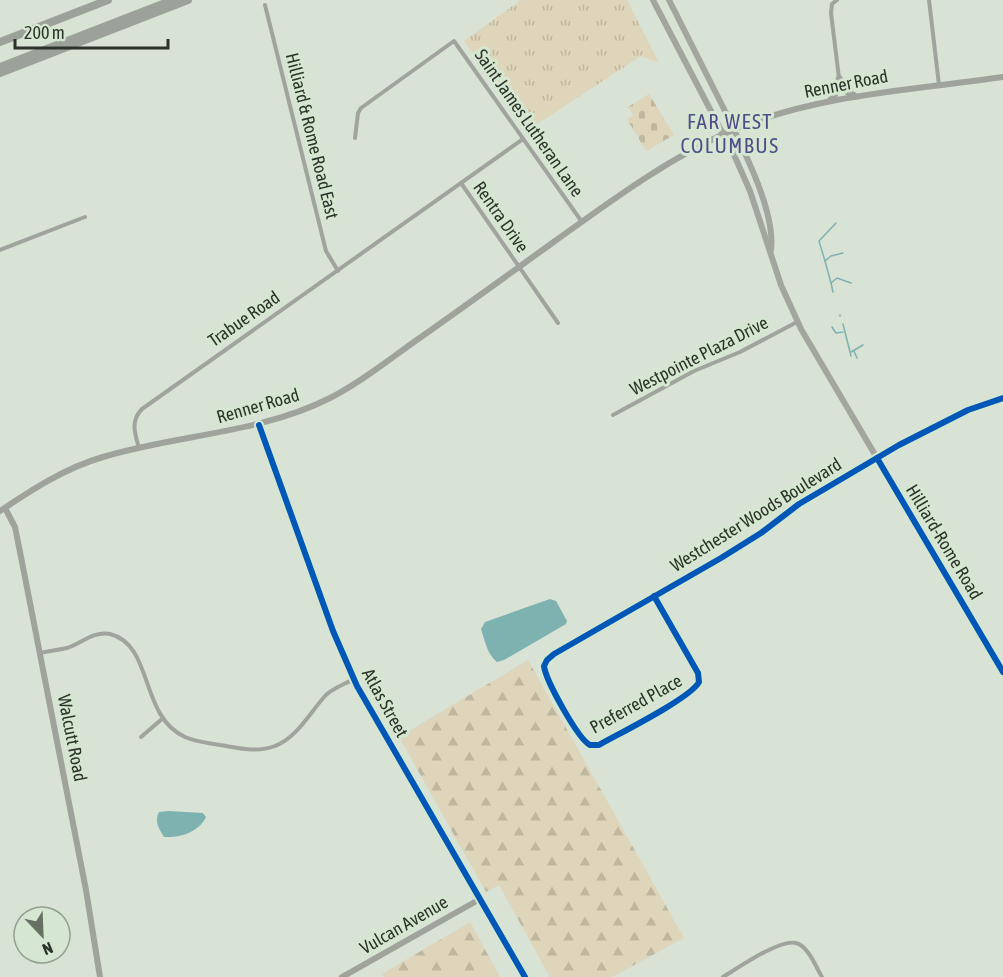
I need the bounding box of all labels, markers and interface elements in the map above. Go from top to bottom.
scale bar [15,12,168,50]
text: 200 m [24,22,65,43]
street label: Saint James Lutheran Lane [471,45,588,200]
street label: Hilliard & Rome Road East [282,51,343,221]
street label: Renner Road [802,65,890,102]
district label: FAR WEST COLUMBUS [680,109,780,157]
street label: Rentra Drive [469,177,533,256]
street label: Trabue Road [204,286,283,351]
street label: Westpointe Plaza Drive [626,312,771,399]
street label: Renner Road [214,384,302,427]
street label: Westchester Woods Boulevard [666,453,845,576]
street label: Hilliard-Rome Road [902,480,987,603]
street label: Atlas Street [358,665,413,741]
street label: Preferred Place [586,670,685,737]
street label: Walcutt Road [54,693,91,783]
street label: Vulcan Avenue [356,891,451,958]
north arrow [12,905,72,965]
text: N [40,939,56,959]

